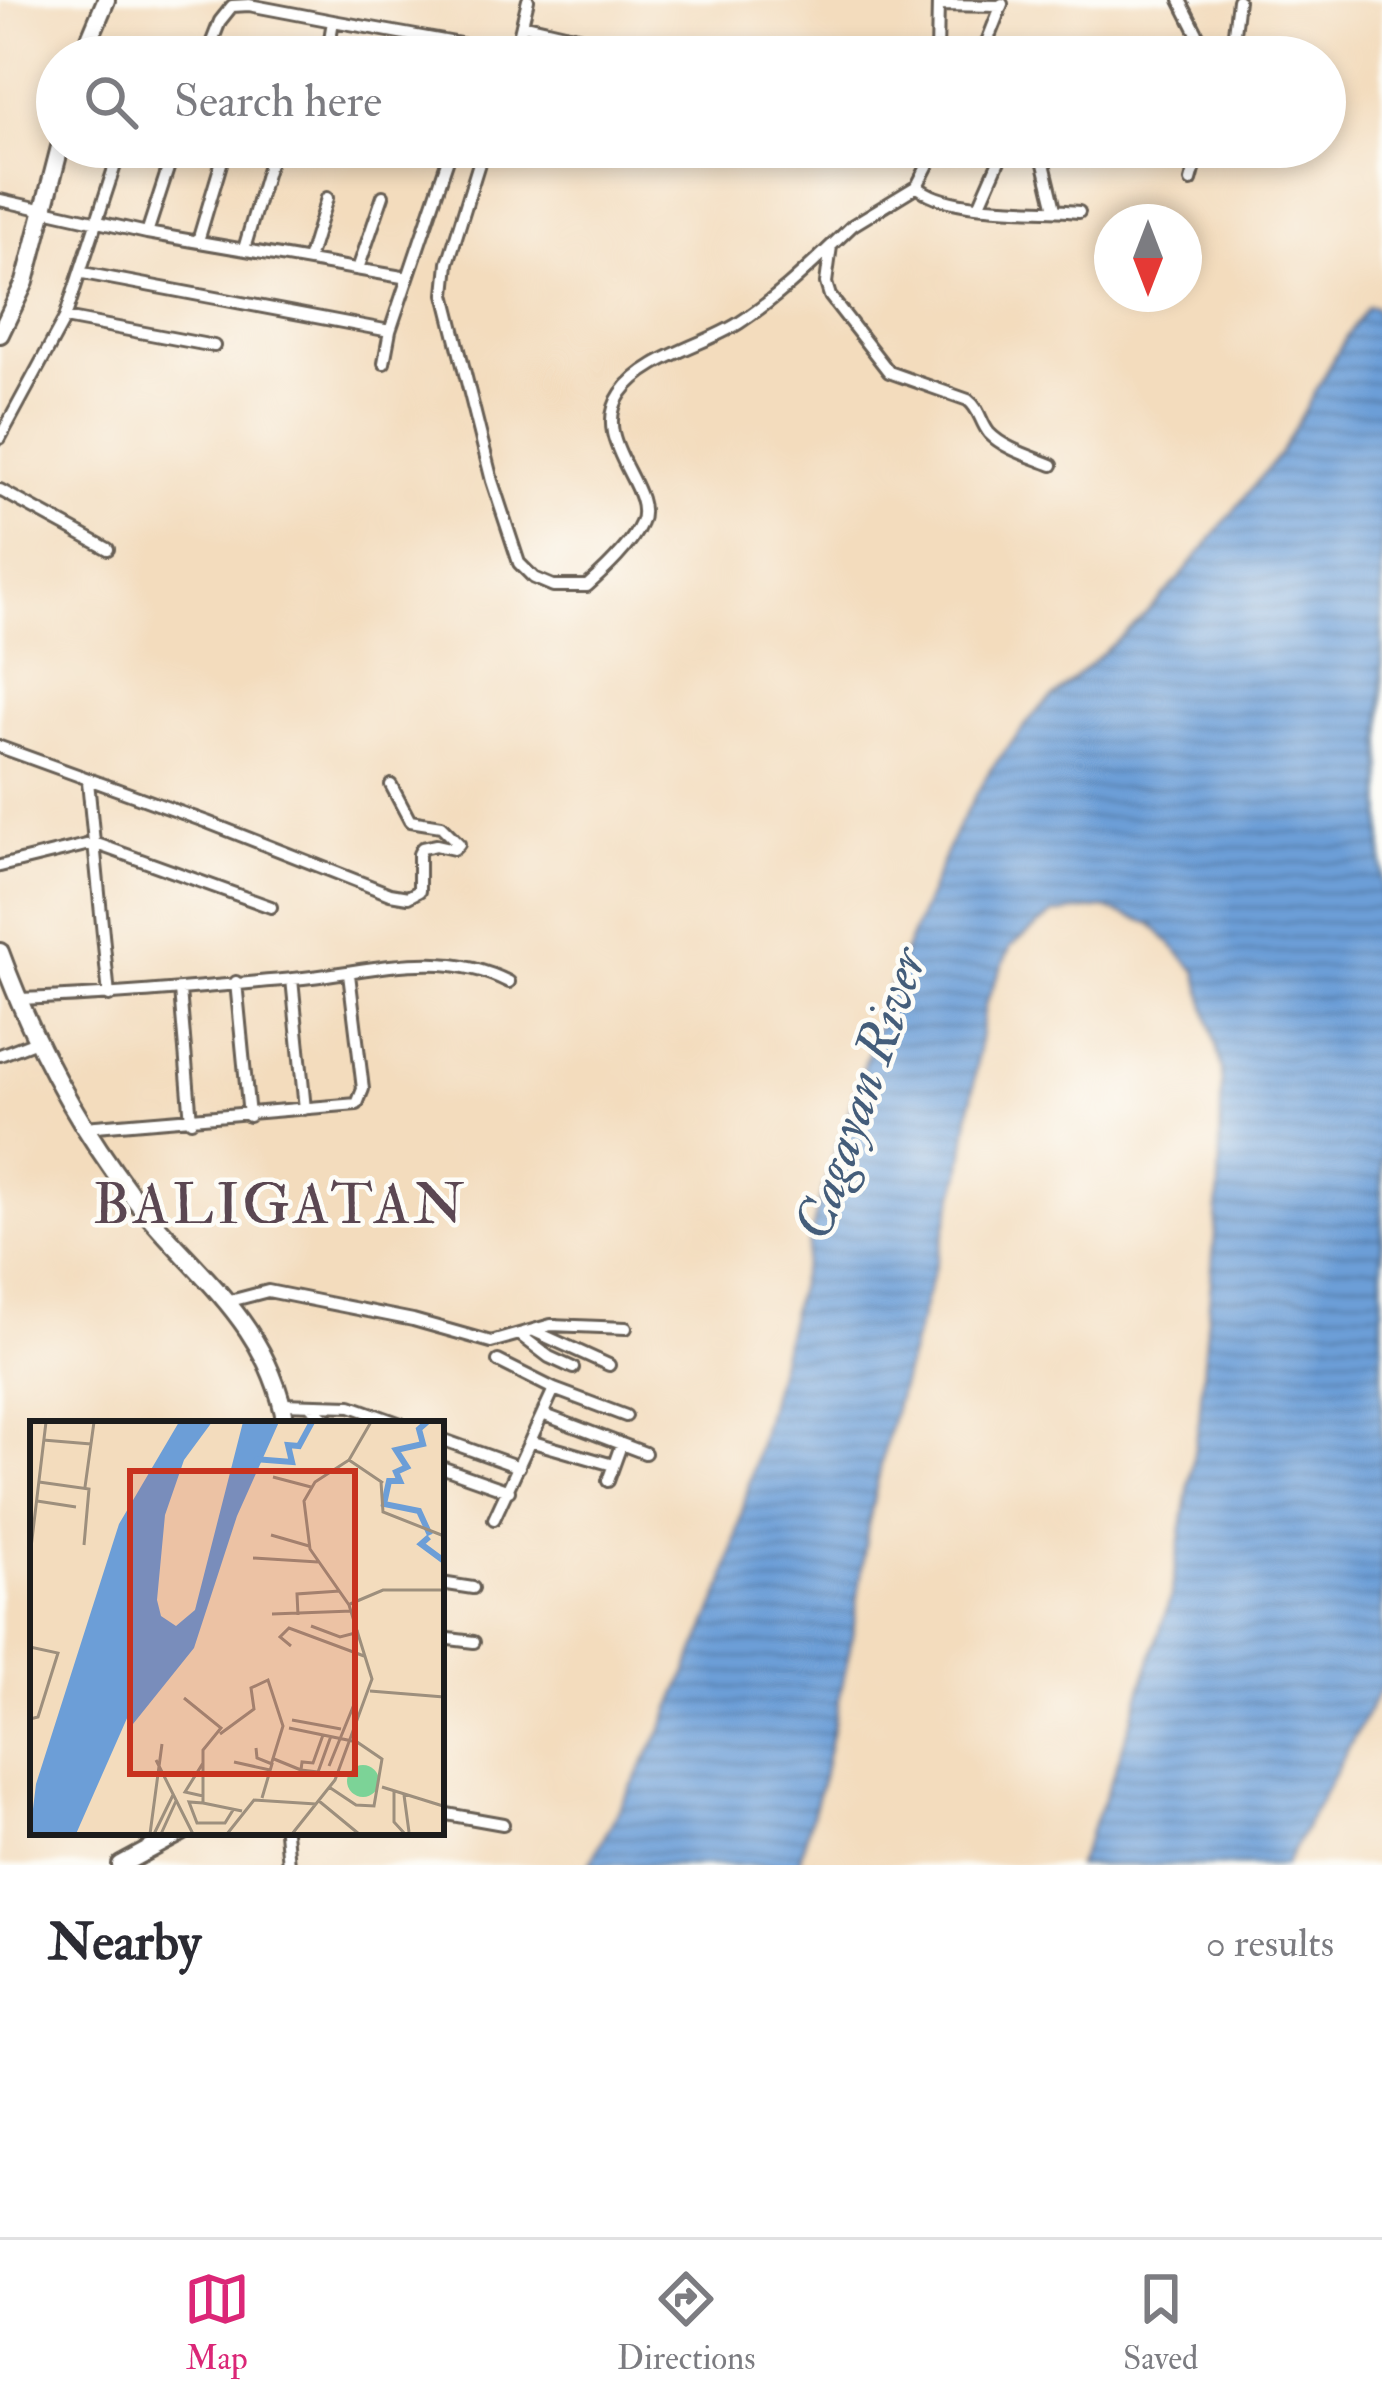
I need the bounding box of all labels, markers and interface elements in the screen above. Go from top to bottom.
search box [36,36,1346,168]
icon: search [78,69,144,135]
text: Search here [174,74,382,130]
north arrow [1094,204,1202,312]
water label: Cagayan River [779,936,944,1249]
district label: BALIGATAN [93,1169,467,1241]
inset map [30,1421,444,1835]
text: Nearby [48,1911,201,1975]
text: 0 results [1206,1919,1334,1968]
tab: Map [184,2266,250,2379]
tab: Directions [617,2266,756,2379]
tab: Saved [1123,2266,1198,2379]

